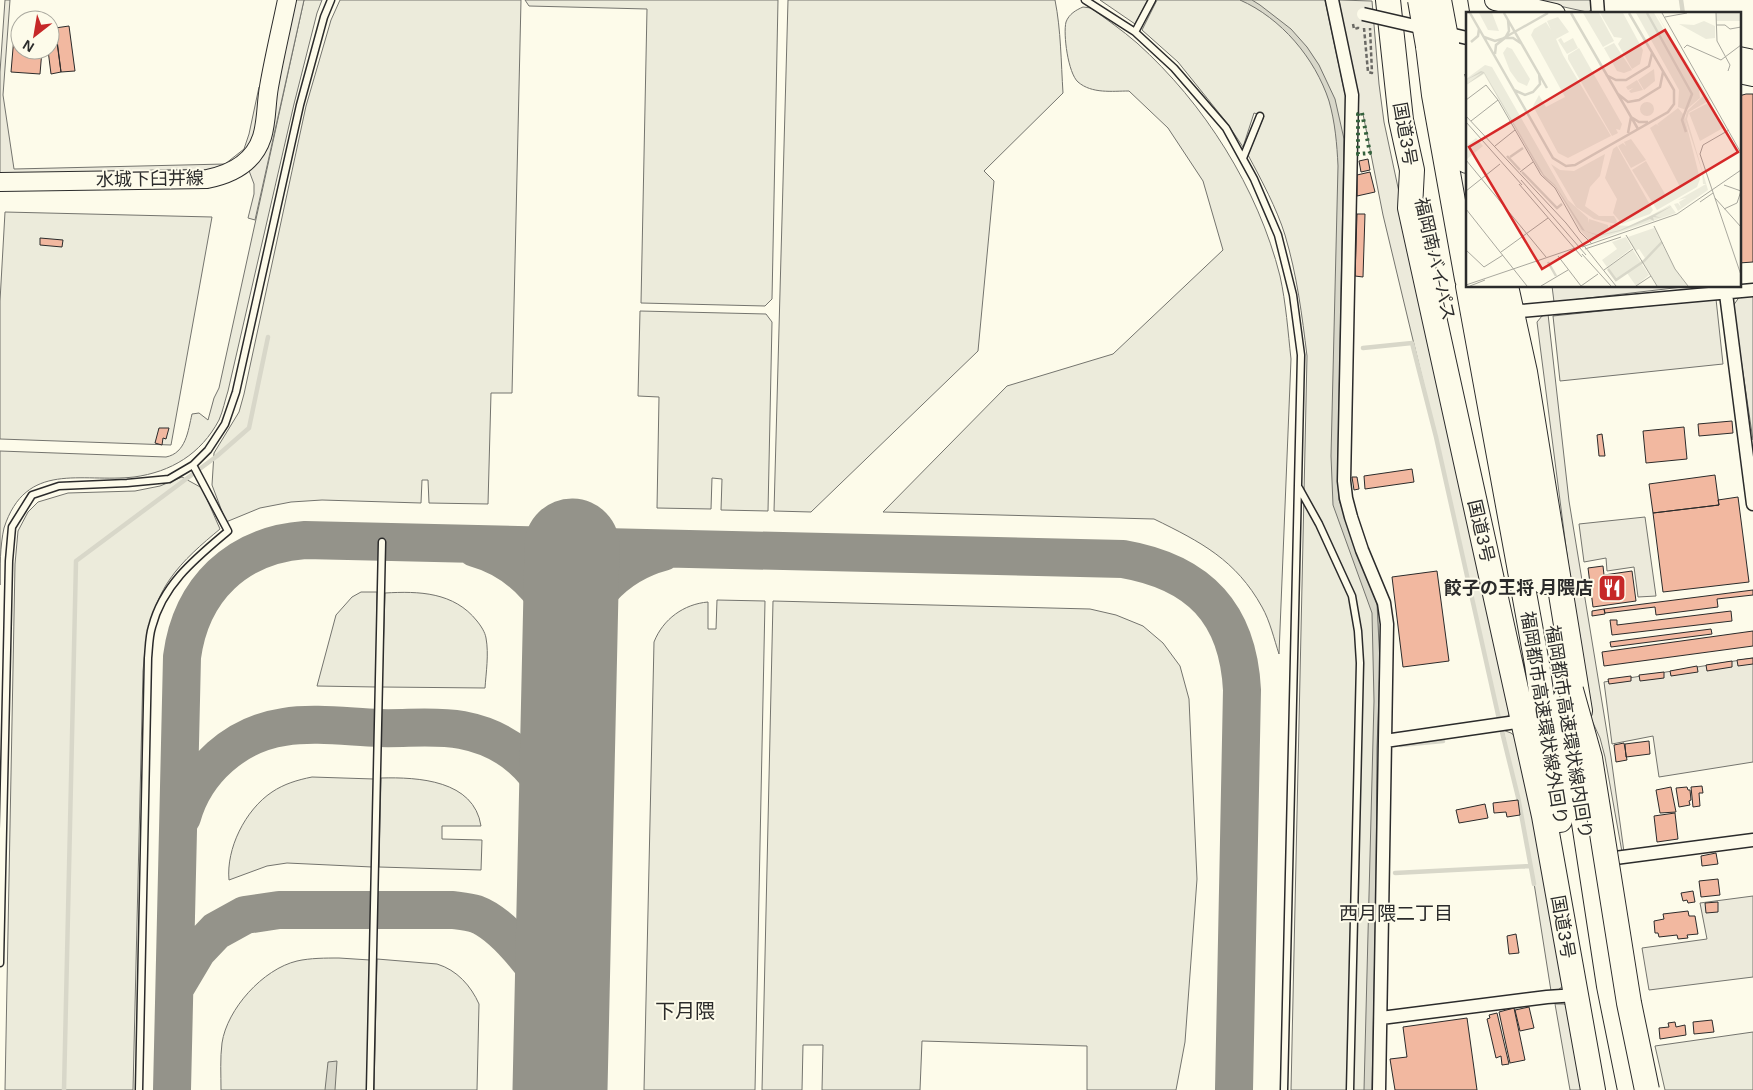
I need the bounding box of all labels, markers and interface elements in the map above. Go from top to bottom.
north arrow [10,10,60,60]
inset map [1466,12,1740,288]
text: N [20,37,37,56]
street label: 国道3号 [1390,101,1420,167]
street label: 水城下臼井線 [96,168,204,190]
street label: 福岡南バイパス [1411,196,1459,322]
street label: 国道3号 [1464,498,1498,564]
restaurant icon: 餃子の王将 月隈店 [1597,573,1627,603]
place label: 餃子の王将 月隈店 [1443,578,1593,598]
street label: 福岡都市高速環状線外回り [1517,610,1571,826]
street label: 福岡都市高速環状線内回り [1542,624,1596,840]
street label: 国道3号 [1548,894,1578,960]
district label: 西月隈二丁目 [1339,903,1453,924]
district label: 下月隈 [655,1000,715,1022]

